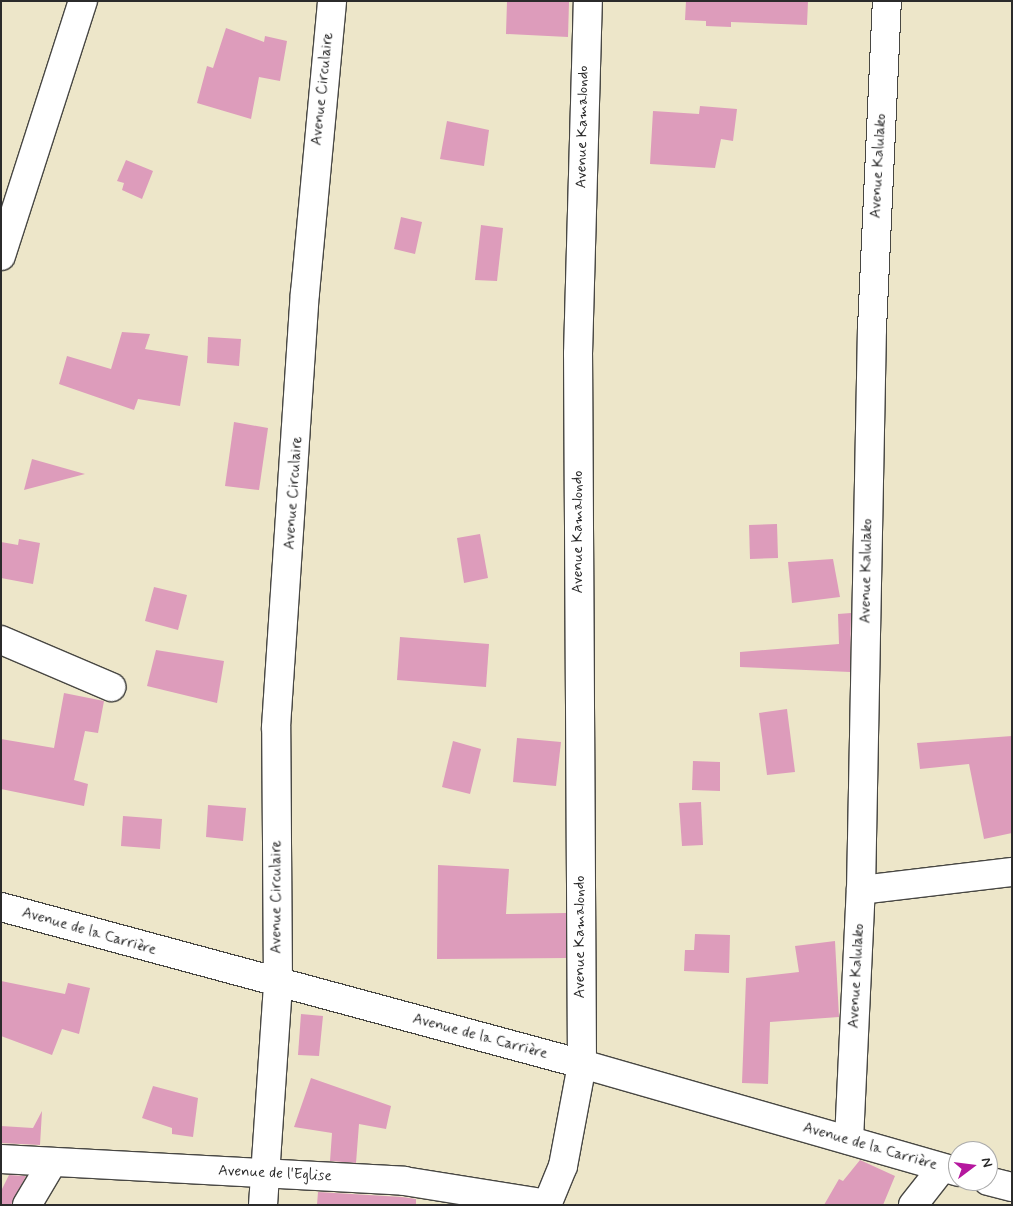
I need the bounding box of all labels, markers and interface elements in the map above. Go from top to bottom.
street label: Avenue Circulaire [308,33,338,145]
street label: Avenue Kamalondo [573,66,593,188]
street label: Avenue Kalulako [867,114,891,218]
street label: Avenue Circulaire [281,437,307,549]
street label: Avenue Kamalondo [570,471,588,593]
street label: Avenue Kalulako [857,519,877,623]
street label: Avenue Circulaire [268,841,286,953]
street label: Avenue Kamalondo [572,876,590,998]
street label: Avenue de la Carrière [19,904,159,960]
street label: Avenue Kalulako [845,924,869,1028]
street label: Avenue de la Carrière [410,1010,550,1064]
street label: Avenue de la Carrière [800,1119,940,1175]
north arrow [948,1141,998,1191]
text: N [977,1156,996,1169]
street label: Avenue de l'Eglise [217,1162,333,1186]

